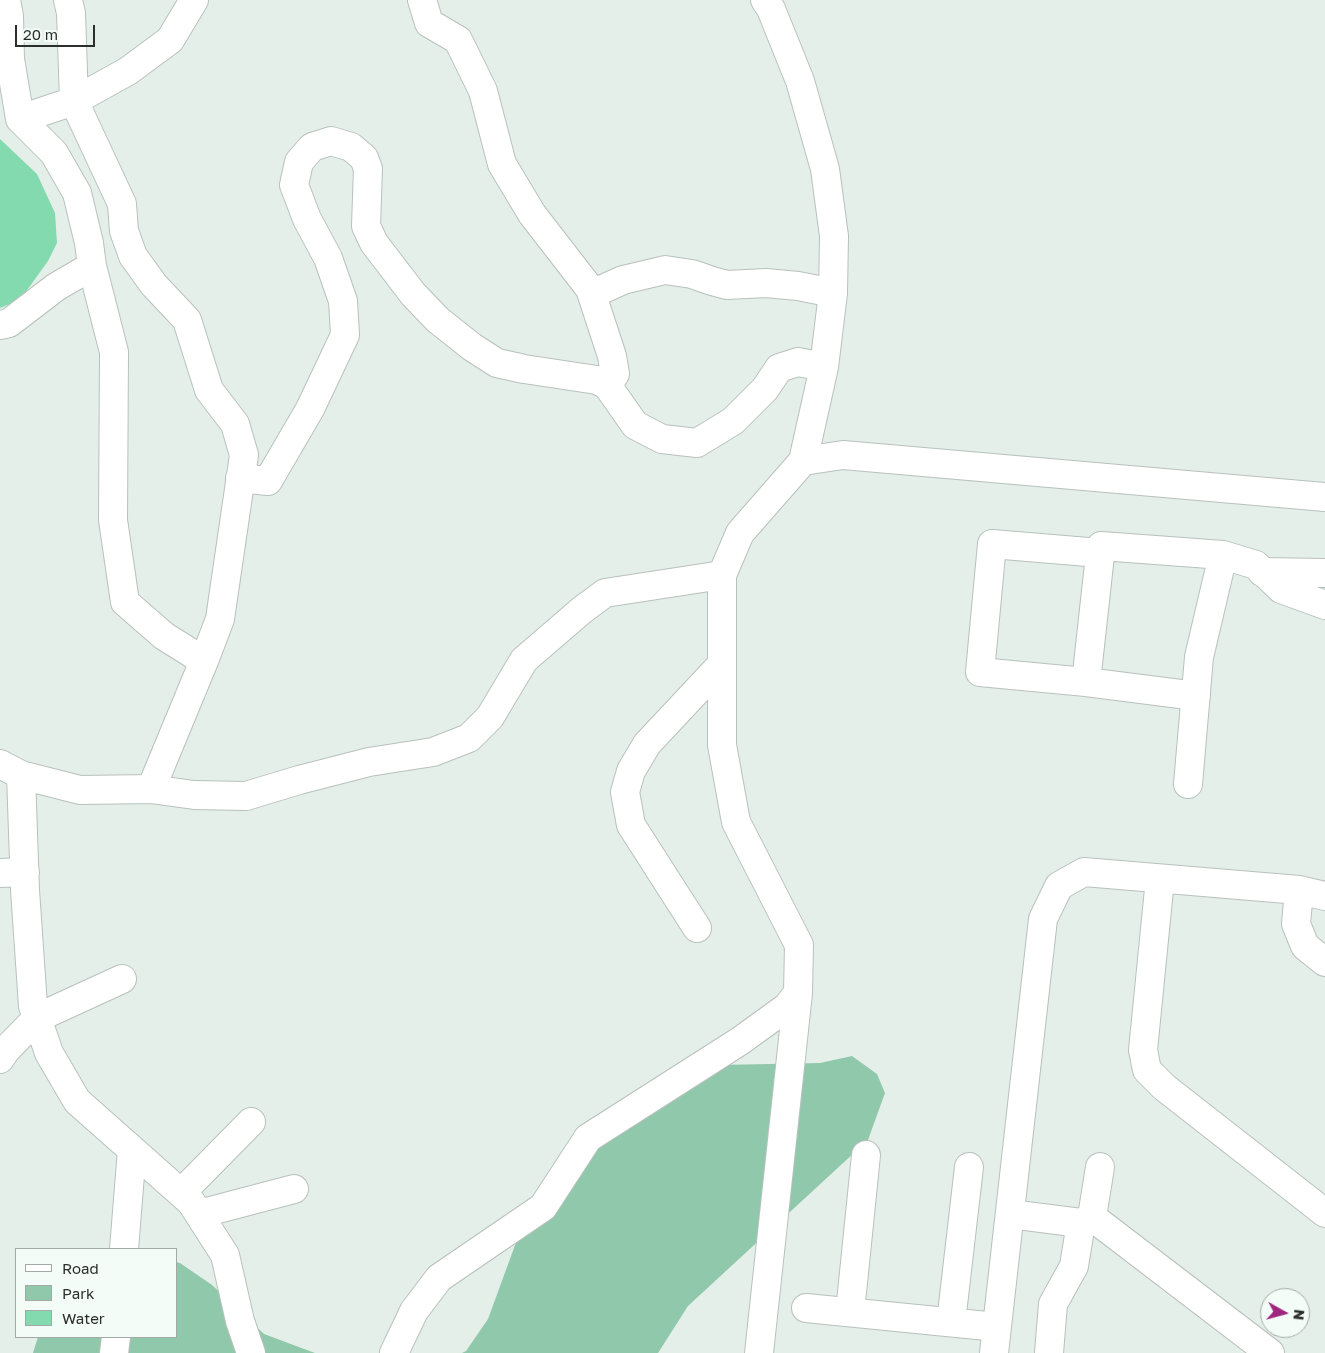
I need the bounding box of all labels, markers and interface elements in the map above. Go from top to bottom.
scale bar [18,15,98,47]
text: 20 m [23,25,58,43]
legend [15,1248,178,1338]
text: Road [62,1259,99,1277]
text: Park [62,1284,94,1302]
north arrow [1260,1288,1310,1338]
text: N [1290,1308,1308,1321]
text: Water [62,1309,105,1327]

